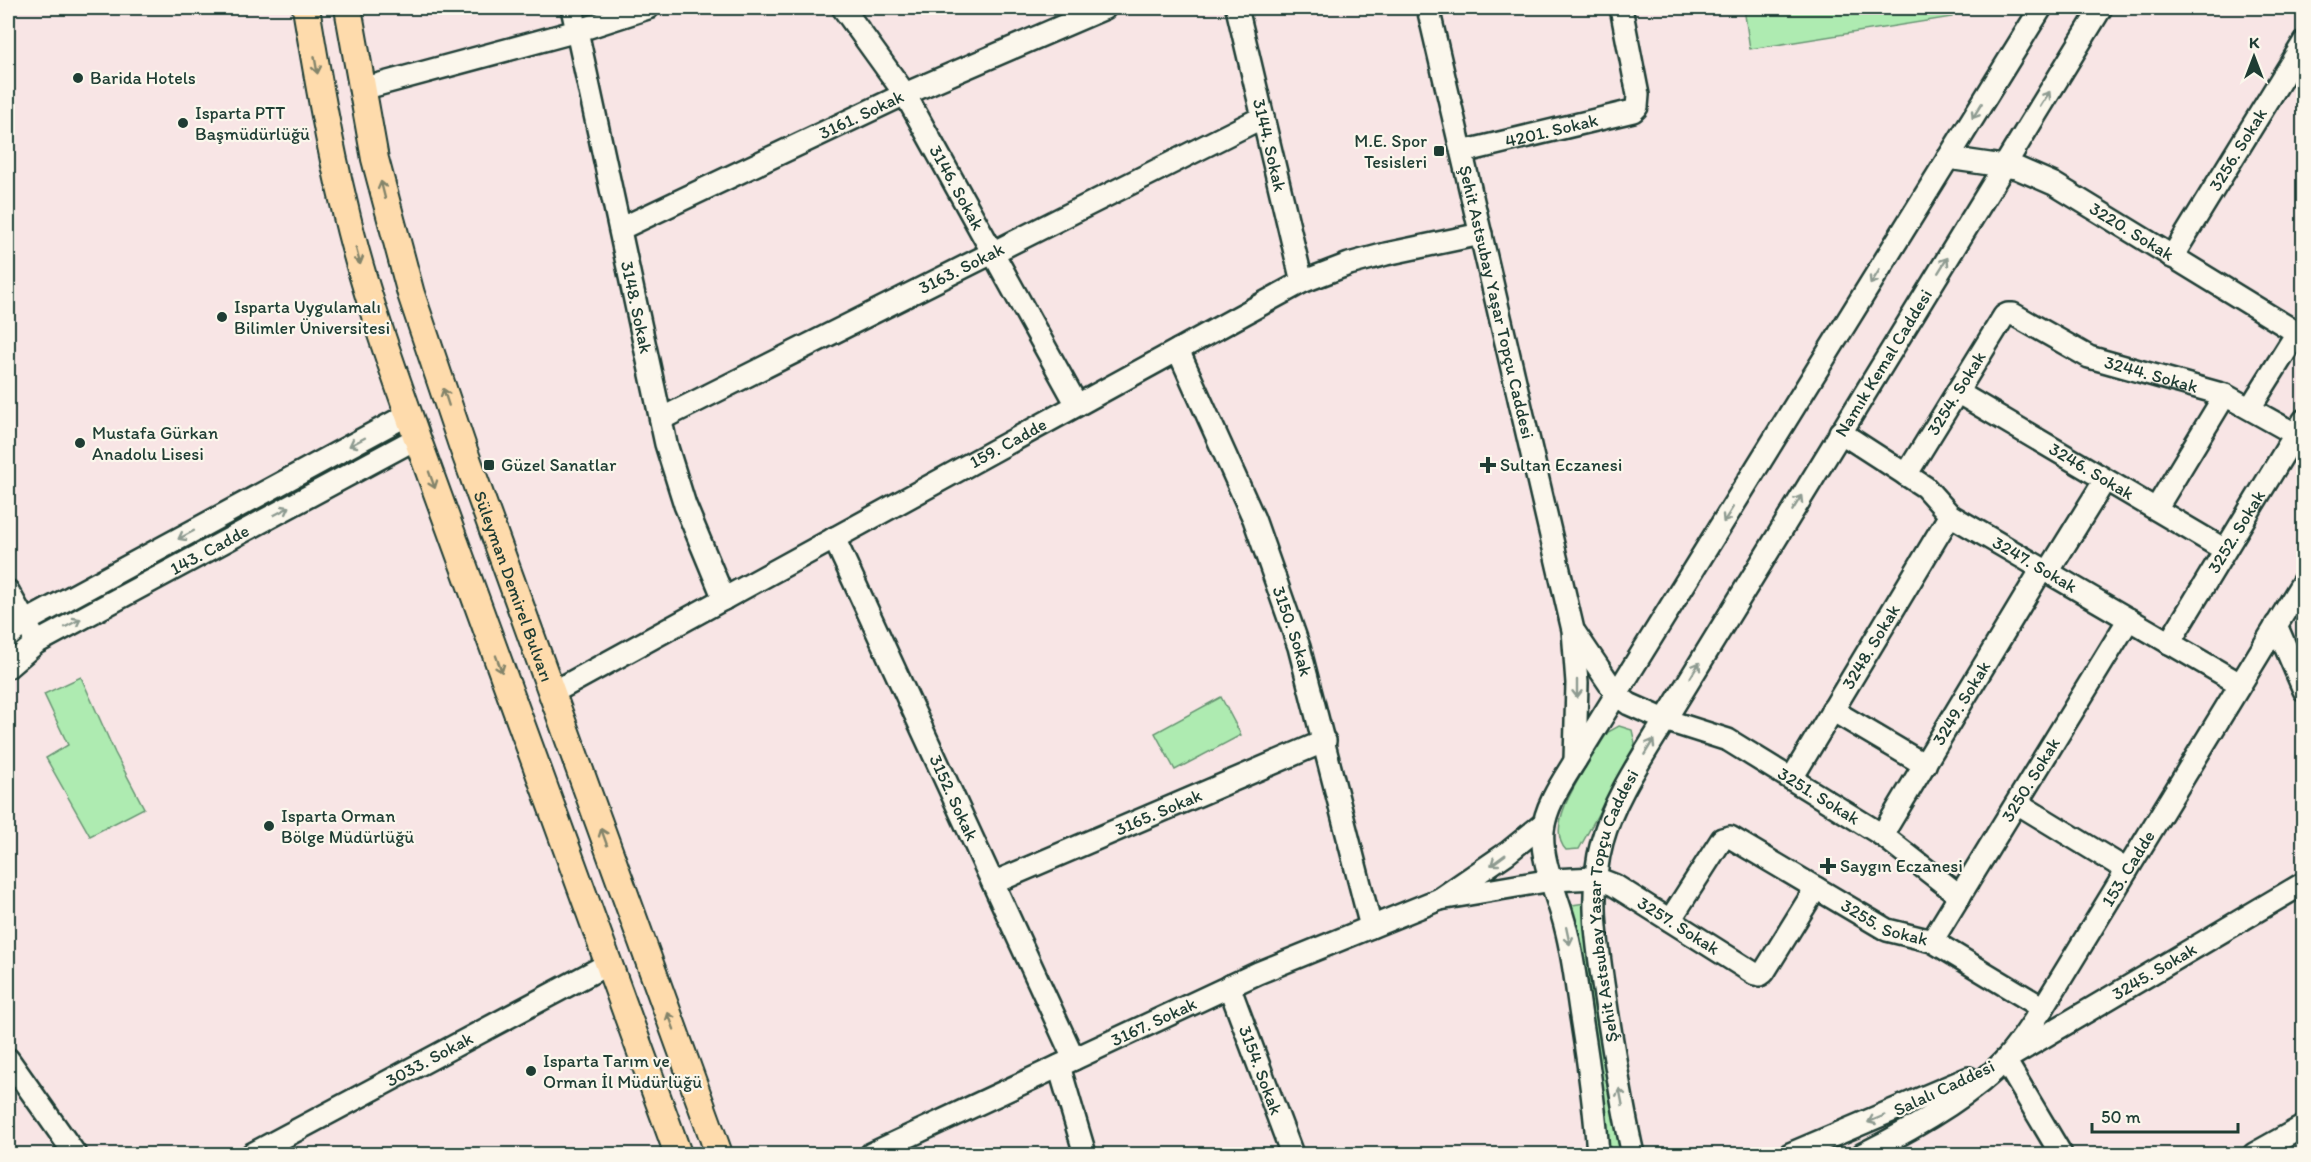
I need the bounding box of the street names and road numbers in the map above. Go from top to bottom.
street label: 3161. Sokak [815,85,907,144]
street label: 3144. Sokak [1248,96,1291,194]
street label: 3256. Sokak [2204,104,2272,195]
street label: 4201. Sokak [1503,109,1600,152]
street label: 3146. Sokak [924,141,989,234]
street label: Şehit Astsubay Yaşar Topçu Caddesi [1454,163,1539,441]
street label: 3220. Sokak [2085,197,2178,266]
street label: 3163. Sokak [915,238,1008,299]
street label: 3148. Sokak [616,259,657,355]
street label: Namık Kemal Caddesi [1830,285,1937,441]
street label: 3254. Sokak [1922,347,1991,439]
street label: 3244. Sokak [2102,351,2200,398]
street label: 159. Cadde [966,413,1051,473]
street label: 3246. Sokak [2045,438,2138,505]
street label: 3252. Sokak [2203,486,2270,577]
street label: Süleyman Demirel Bulvarı [469,488,558,685]
street label: 143. Cadde [166,519,253,580]
street label: 3247. Sokak [1989,531,2081,598]
street label: 3150. Sokak [1267,583,1317,679]
street label: 3248. Sokak [1837,600,1905,693]
street label: 3249. Sokak [1928,657,1995,749]
street label: 3250. Sokak [1996,734,2065,826]
street label: 3152. Sokak [924,751,983,844]
street label: 3251. Sokak [1774,762,1864,830]
street label: Şehit Astsubay Yaşar Topçu Caddesi [1584,765,1643,1044]
street label: 3165. Sokak [1112,784,1205,840]
street label: 153. Cadde [2097,826,2160,911]
street label: 3257. Sokak [1633,892,1724,960]
street label: 3255. Sokak [1837,894,1930,951]
street label: 3245. Sokak [2108,938,2201,1005]
street label: 3167. Sokak [1107,992,1200,1051]
street label: 3154. Sokak [1234,1023,1287,1118]
street label: 3033. Sokak [382,1027,477,1092]
street label: Salalı Caddesi [1890,1055,1998,1121]

